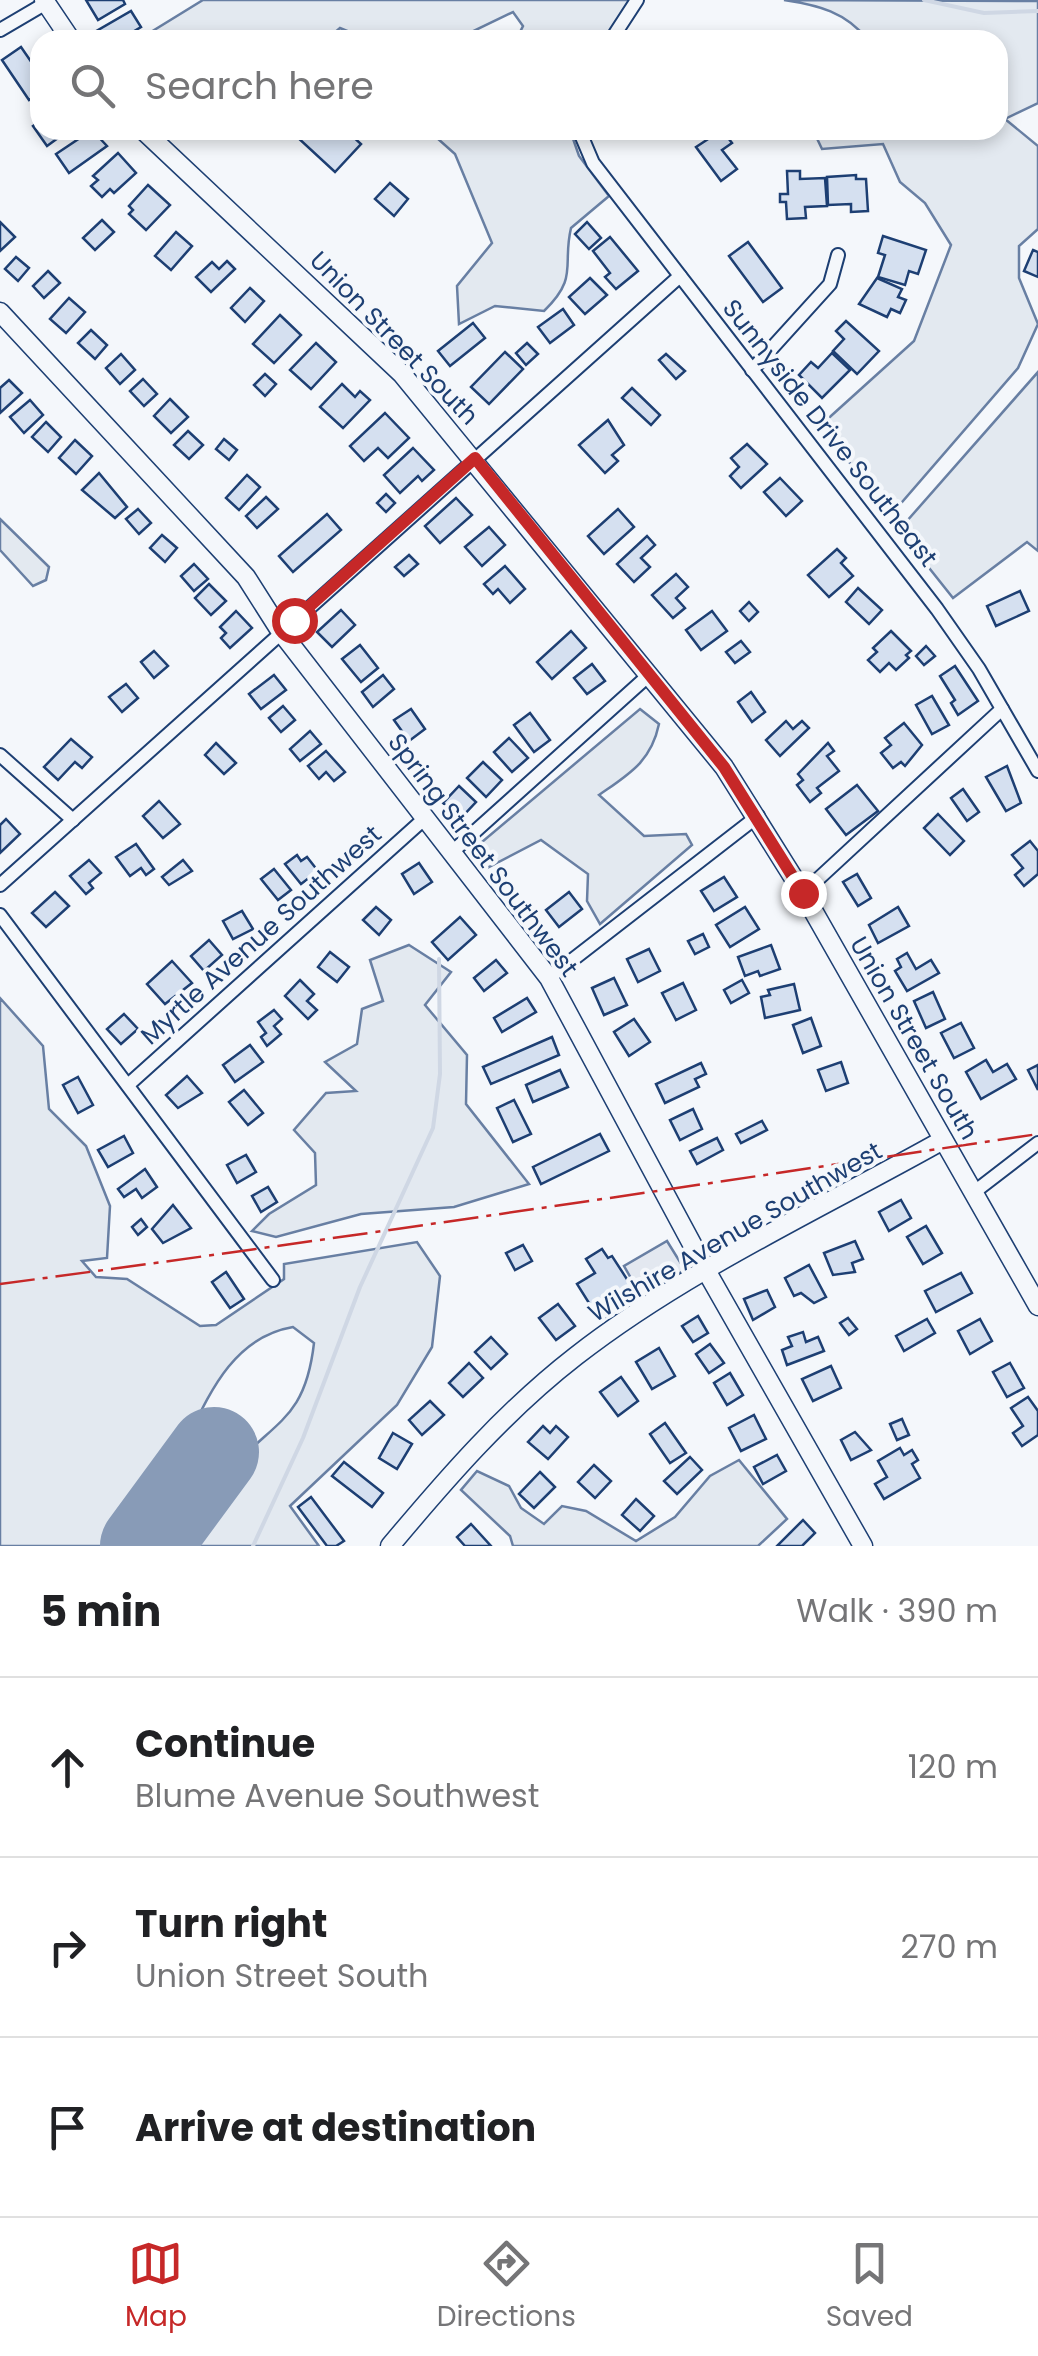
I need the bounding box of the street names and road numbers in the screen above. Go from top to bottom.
street label: Union Street South [302,243,486,433]
street label: Sunnyside Drive Southeast [714,292,946,574]
street label: Spring Street Southwest [380,726,586,984]
street label: Myrtle Avenue Southwest [133,817,389,1053]
street label: Union Street South [842,930,986,1146]
street label: Wilshire Avenue Southwest [582,1133,888,1331]

